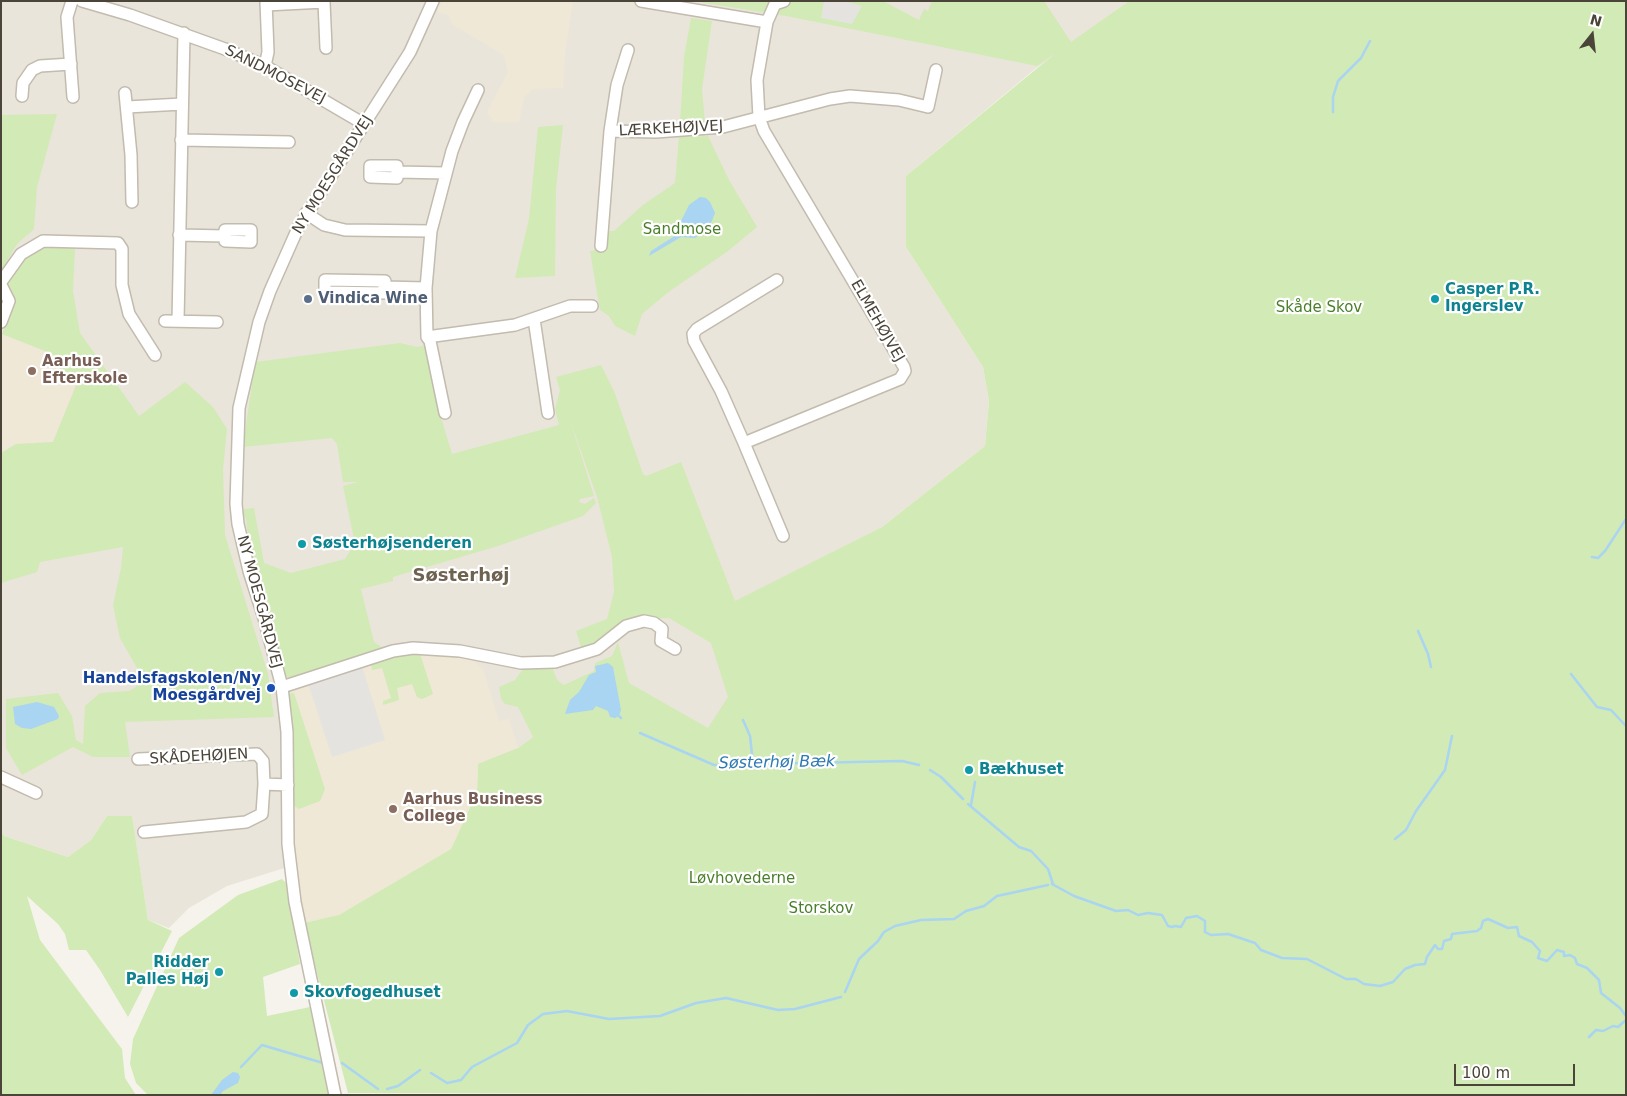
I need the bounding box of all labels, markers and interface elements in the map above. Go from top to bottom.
north arrow [1567,10,1617,60]
text: N [1588,11,1604,30]
street label: SANDMOSEVEJ [222,42,328,108]
street label: NY MOESGÅRDVEJ [289,112,377,238]
street label: LÆRKEHØJVEJ [618,117,724,141]
park label: Sandmose [643,221,721,239]
street label: ELMEHØJVEJ [846,277,908,365]
place label: Casper P.R. Ingerslev [1445,281,1540,316]
place label: Vindica Wine [318,290,428,308]
marker: Vindica Wine [302,293,314,305]
marker: Casper P.R. Ingerslev [1429,293,1441,305]
park label: Skåde Skov [1276,299,1362,317]
place label: Aarhus Efterskole [42,353,128,388]
marker: Aarhus Efterskole [26,365,38,377]
street label: NY MOESGÅRDVEJ [233,534,285,670]
place label: Søsterhøjsenderen [312,535,472,553]
marker: Søsterhøjsenderen [296,538,308,550]
district label: Søsterhøj [412,565,510,587]
place label: Handelsfagskolen/Ny Moesgårdvej [83,670,261,705]
marker: Handelsfagskolen/Ny Moesgårdvej [265,682,277,694]
street label: SKÅDEHØJEN [149,745,249,769]
water label: Søsterhøj Bæk [719,752,835,774]
place label: Bækhuset [979,761,1064,779]
marker: Bækhuset [963,764,975,776]
place label: Aarhus Business College [403,791,543,826]
marker: Aarhus Business College [387,803,399,815]
park label: Løvhovederne [689,870,795,888]
park label: Storskov [789,900,853,918]
place label: Ridder Palles Høj [126,954,209,989]
marker: Ridder Palles Høj [213,966,225,978]
place label: Skovfogedhuset [304,984,441,1002]
marker: Skovfogedhuset [288,987,300,999]
scale bar [1457,1054,1578,1086]
text: 100 m [1462,1064,1510,1082]

